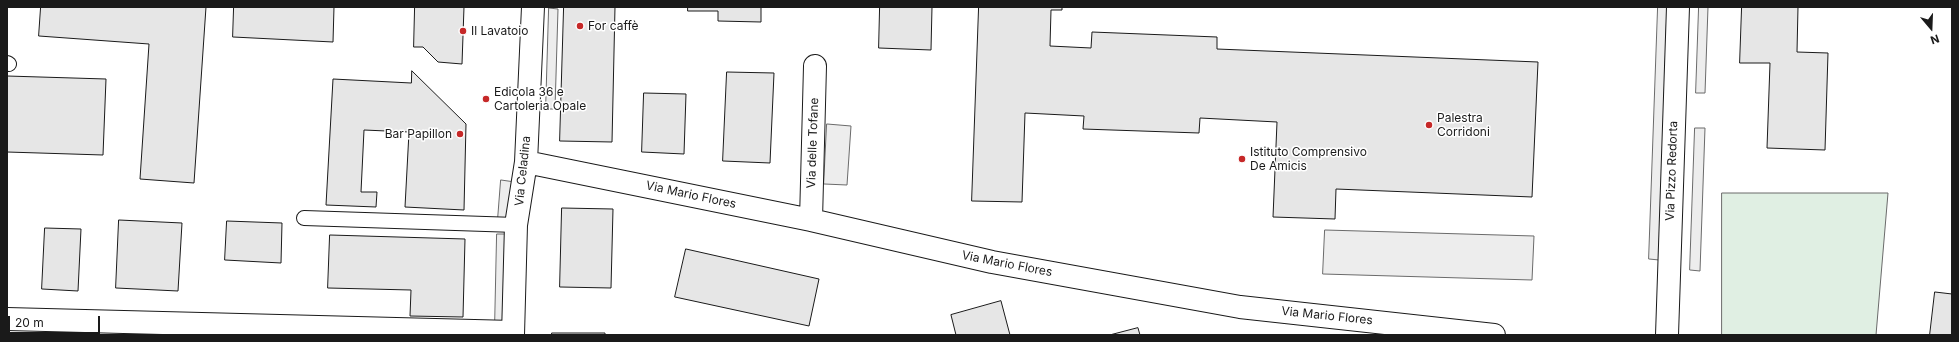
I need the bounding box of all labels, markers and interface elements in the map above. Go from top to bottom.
north arrow [1911,8,1951,48]
place label: For caffè [588,19,638,33]
marker: For caffè [575,21,585,31]
place label: Il Lavatoio [471,24,528,38]
marker: Il Lavatoio [458,26,468,36]
text: N [1929,31,1941,47]
place label: Edicola 36 e Cartoleria Opale [494,85,586,113]
marker: Edicola 36 e Cartoleria Opale [481,94,491,104]
street label: Via delle Tofane [804,97,822,189]
place label: Palestra Corridoni [1437,111,1490,139]
marker: Palestra Corridoni [1424,120,1434,130]
street label: Via Pizzo Redorta [1663,121,1681,221]
place label: Bar Papillon [385,127,452,141]
marker: Bar Papillon [455,129,465,139]
street label: Via Celadina [512,135,534,207]
place label: Istituto Comprensivo De Amicis [1250,145,1367,173]
marker: Istituto Comprensivo De Amicis [1237,154,1247,164]
street label: Via Mario Flores [645,178,737,212]
street label: Via Mario Flores [961,248,1053,280]
street label: Via Mario Flores [1281,304,1373,328]
scale bar [10,308,102,334]
text: 20 m [15,315,44,330]

